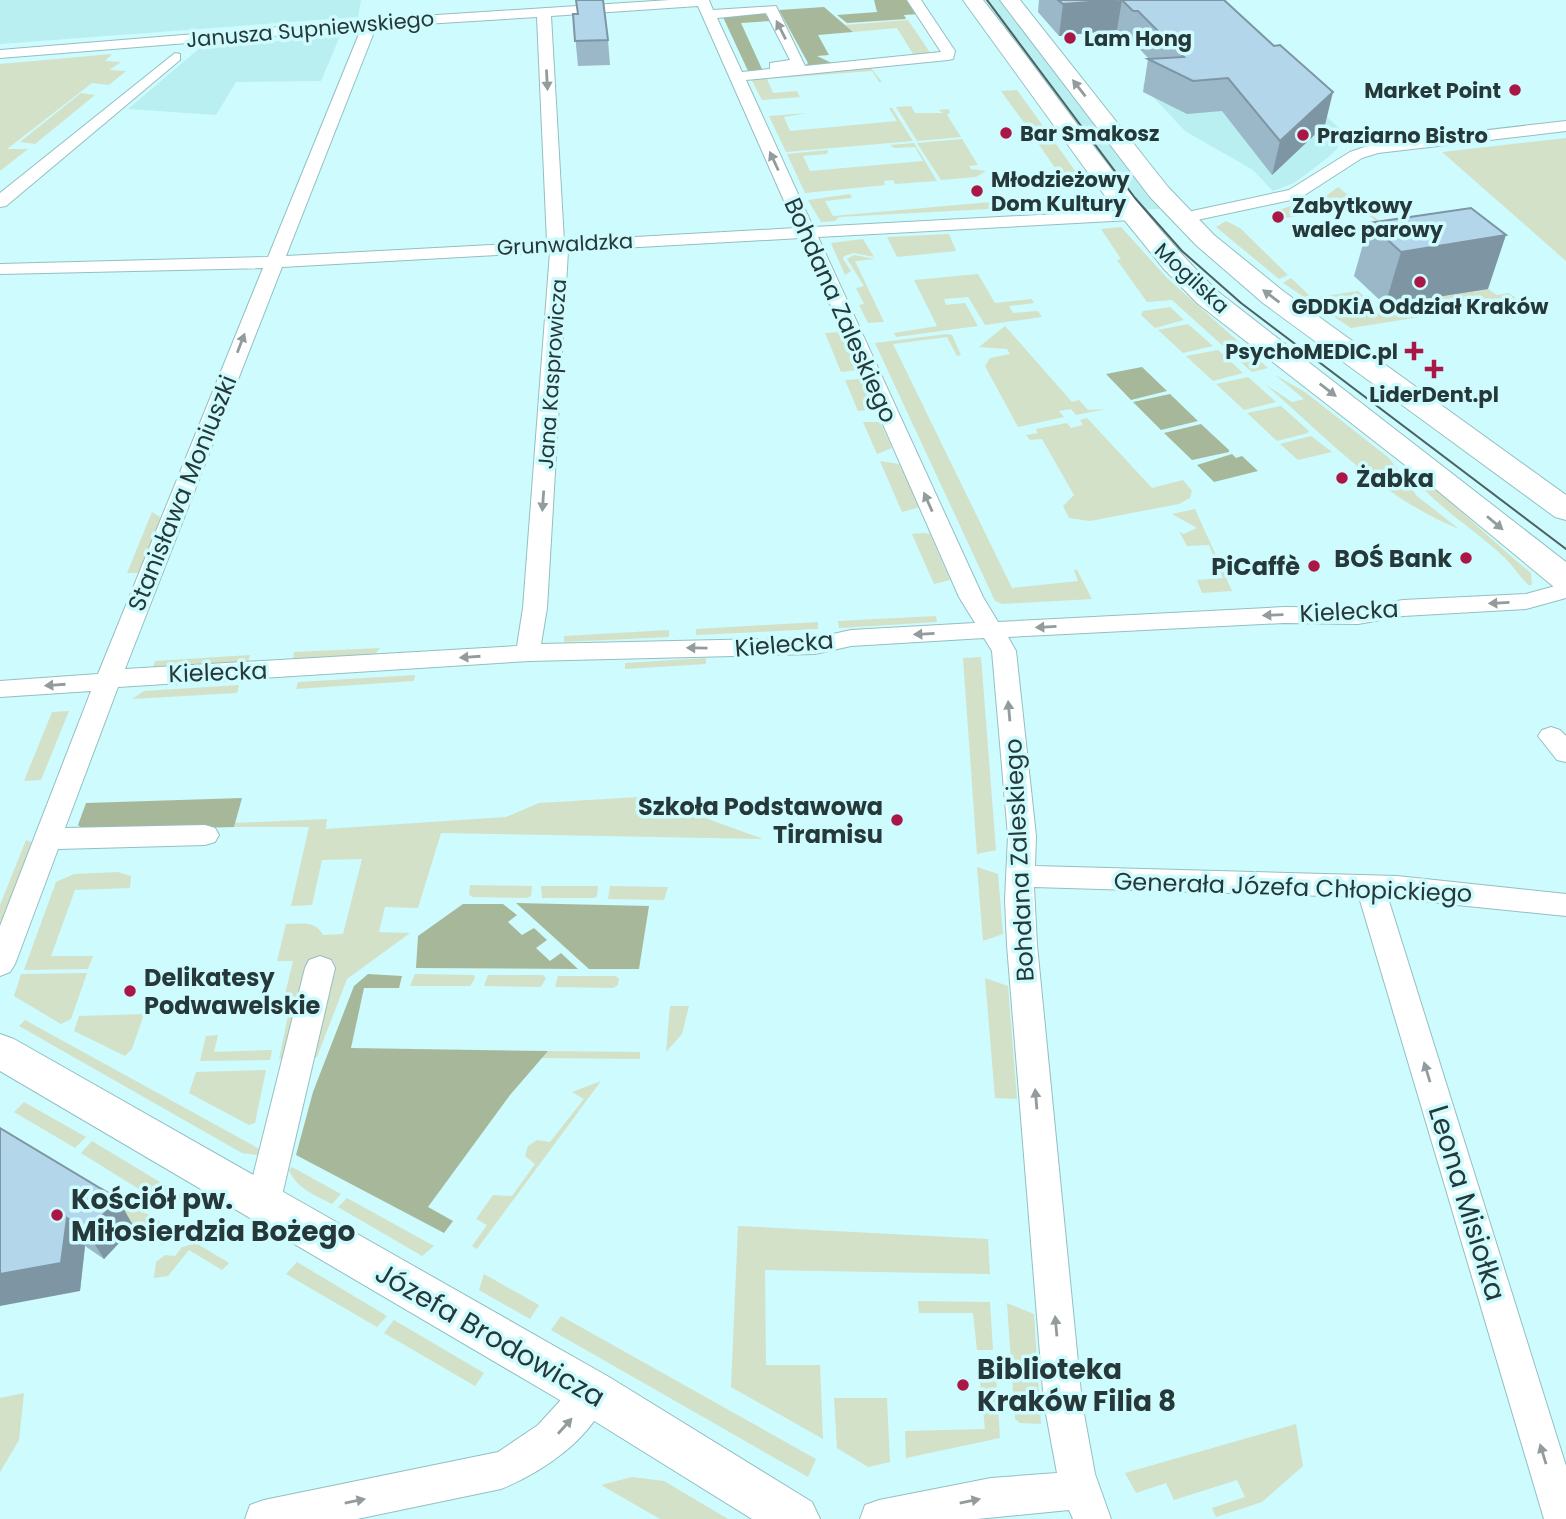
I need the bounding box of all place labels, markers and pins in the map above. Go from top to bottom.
place label: Lam Hong [1084,24,1192,53]
marker: Lam Hong [1062,30,1078,46]
place label: Market Point [1364,76,1501,105]
marker: Market Point [1507,82,1523,98]
place label: Bar Smakosz [1020,119,1159,148]
place label: Praziarno Bistro [1317,121,1488,150]
marker: Bar Smakosz [998,125,1014,141]
marker: Praziarno Bistro [1295,127,1311,143]
place label: Młodzieżowy Dom Kultury [991,165,1130,218]
marker: Młodzieżowy Dom Kultury [969,183,985,199]
place label: Zabytkowy walec parowy [1292,191,1444,244]
marker: Zabytkowy walec parowy [1270,209,1286,225]
marker: GDDKiA Oddział Kraków [1412,274,1428,290]
place label: GDDKiA Oddział Kraków [1292,292,1549,321]
place label: PsychoMEDIC.pl [1225,337,1398,366]
marker: PsychoMEDIC.pl [1404,341,1424,361]
marker: LiderDent.pl [1424,359,1444,379]
place label: LiderDent.pl [1369,380,1499,409]
place label: Żabka [1356,462,1434,495]
marker: Żabka [1334,470,1350,486]
place label: BOŚ Bank [1334,542,1452,575]
place label: PiCaffè [1211,550,1300,583]
marker: BOŚ Bank [1458,550,1474,566]
marker: PiCaffè [1306,558,1322,574]
place label: Szkoła Podstawowa Tiramisu [638,790,883,851]
marker: Szkoła Podstawowa Tiramisu [889,812,905,828]
place label: Delikatesy Podwawelskie [144,961,321,1022]
marker: Delikatesy Podwawelskie [122,983,138,999]
place label: Kościół pw. Miłosierdzia Bożego [71,1180,355,1251]
marker: Kościół pw. Miłosierdzia Bożego [49,1207,65,1223]
place label: Biblioteka Kraków Filia 8 [977,1350,1176,1421]
marker: Biblioteka Kraków Filia 8 [955,1377,971,1393]

